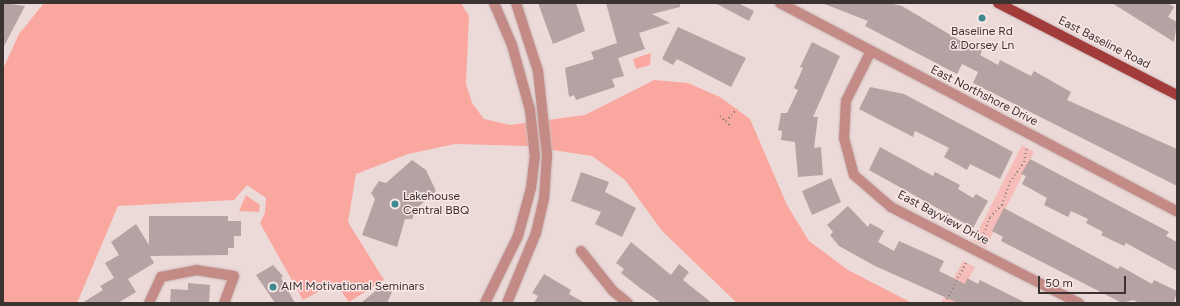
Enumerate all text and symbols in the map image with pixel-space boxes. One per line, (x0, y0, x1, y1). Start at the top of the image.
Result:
marker: Baseline Rd & Dorsey Ln (977, 13, 987, 23)
street label: East Baseline Road (1056, 14, 1152, 72)
place label: Baseline Rd & Dorsey Ln (950, 25, 1014, 53)
street label: East Northshore Drive (928, 63, 1040, 129)
street label: East Bayview Drive (895, 188, 991, 248)
place label: Lakehouse Central BBQ (403, 190, 469, 218)
marker: Lakehouse Central BBQ (390, 199, 400, 209)
scale bar (1040, 268, 1128, 294)
text: 50 m (1045, 276, 1073, 290)
place label: AIM Motivational Seminars (281, 280, 424, 294)
marker: AIM Motivational Seminars (268, 282, 278, 292)

